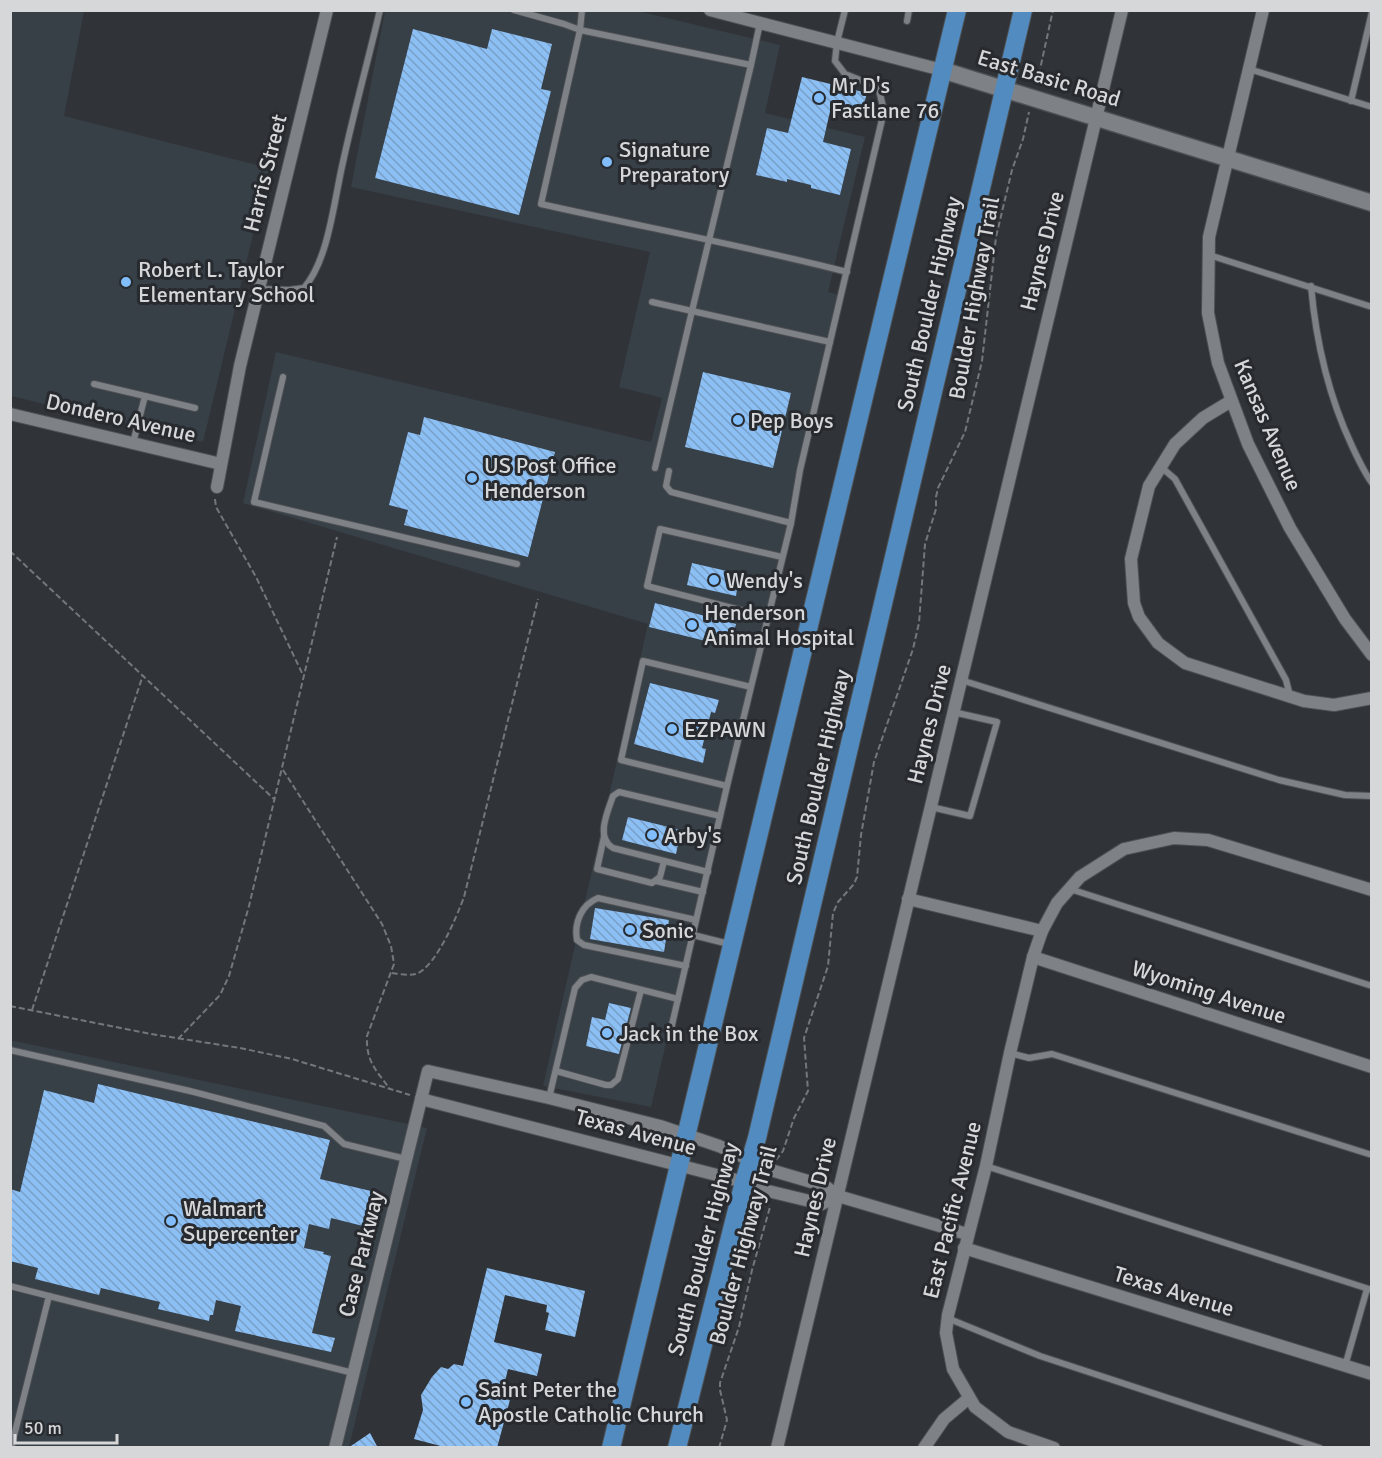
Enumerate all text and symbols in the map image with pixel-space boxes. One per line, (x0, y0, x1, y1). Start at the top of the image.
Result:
street label: East Basic Road (974, 43, 1124, 113)
place label: Mr D's Fastlane 76 (831, 72, 939, 124)
marker: Mr D's Fastlane 76 (812, 91, 826, 105)
street label: Harris Street (237, 111, 293, 235)
place label: Signature Preparatory (619, 136, 730, 188)
marker: Signature Preparatory (600, 155, 614, 169)
street label: Haynes Drive (1014, 188, 1070, 314)
street label: South Boulder Highway (891, 193, 967, 414)
street label: Boulder Highway Trail (943, 194, 1005, 402)
place label: Robert L. Taylor Elementary School (138, 256, 315, 308)
marker: Robert L. Taylor Elementary School (119, 275, 133, 289)
street label: Kansas Avenue (1228, 355, 1308, 495)
street label: Dondero Avenue (43, 388, 199, 448)
place label: Pep Boys (750, 407, 834, 434)
marker: Pep Boys (731, 413, 745, 427)
place label: US Post Office Henderson (484, 452, 617, 504)
marker: US Post Office Henderson (465, 471, 479, 485)
place label: Wendy's (726, 567, 803, 594)
marker: Wendy's (707, 573, 721, 587)
place label: Henderson Animal Hospital (704, 599, 854, 651)
marker: Henderson Animal Hospital (685, 618, 699, 632)
street label: Haynes Drive (901, 661, 957, 787)
street label: South Boulder Highway (780, 666, 856, 887)
place label: EZPAWN (684, 716, 767, 743)
marker: EZPAWN (665, 722, 679, 736)
place label: Arby's (664, 822, 722, 849)
marker: Arby's (645, 828, 659, 842)
place label: Sonic (642, 917, 694, 944)
marker: Sonic (623, 923, 637, 937)
street label: Wyoming Avenue (1128, 954, 1290, 1030)
place label: Jack in the Box (619, 1020, 758, 1047)
marker: Jack in the Box (600, 1026, 614, 1040)
street label: Texas Avenue (572, 1103, 700, 1161)
street label: East Pacific Avenue (917, 1118, 987, 1302)
street label: Haynes Drive (788, 1134, 842, 1260)
street label: South Boulder Highway (662, 1139, 745, 1359)
street label: Boulder Highway Trail (703, 1142, 783, 1348)
street label: Case Parkway (332, 1188, 390, 1320)
place label: Walmart Supercenter (183, 1195, 297, 1247)
marker: Walmart Supercenter (164, 1214, 178, 1228)
street label: Texas Avenue (1111, 1260, 1237, 1322)
place label: Saint Peter the Apostle Catholic Church (478, 1376, 704, 1428)
marker: Saint Peter the Apostle Catholic Church (459, 1395, 473, 1409)
scale bar (15, 1407, 117, 1445)
text: 50 m (24, 1417, 62, 1439)

